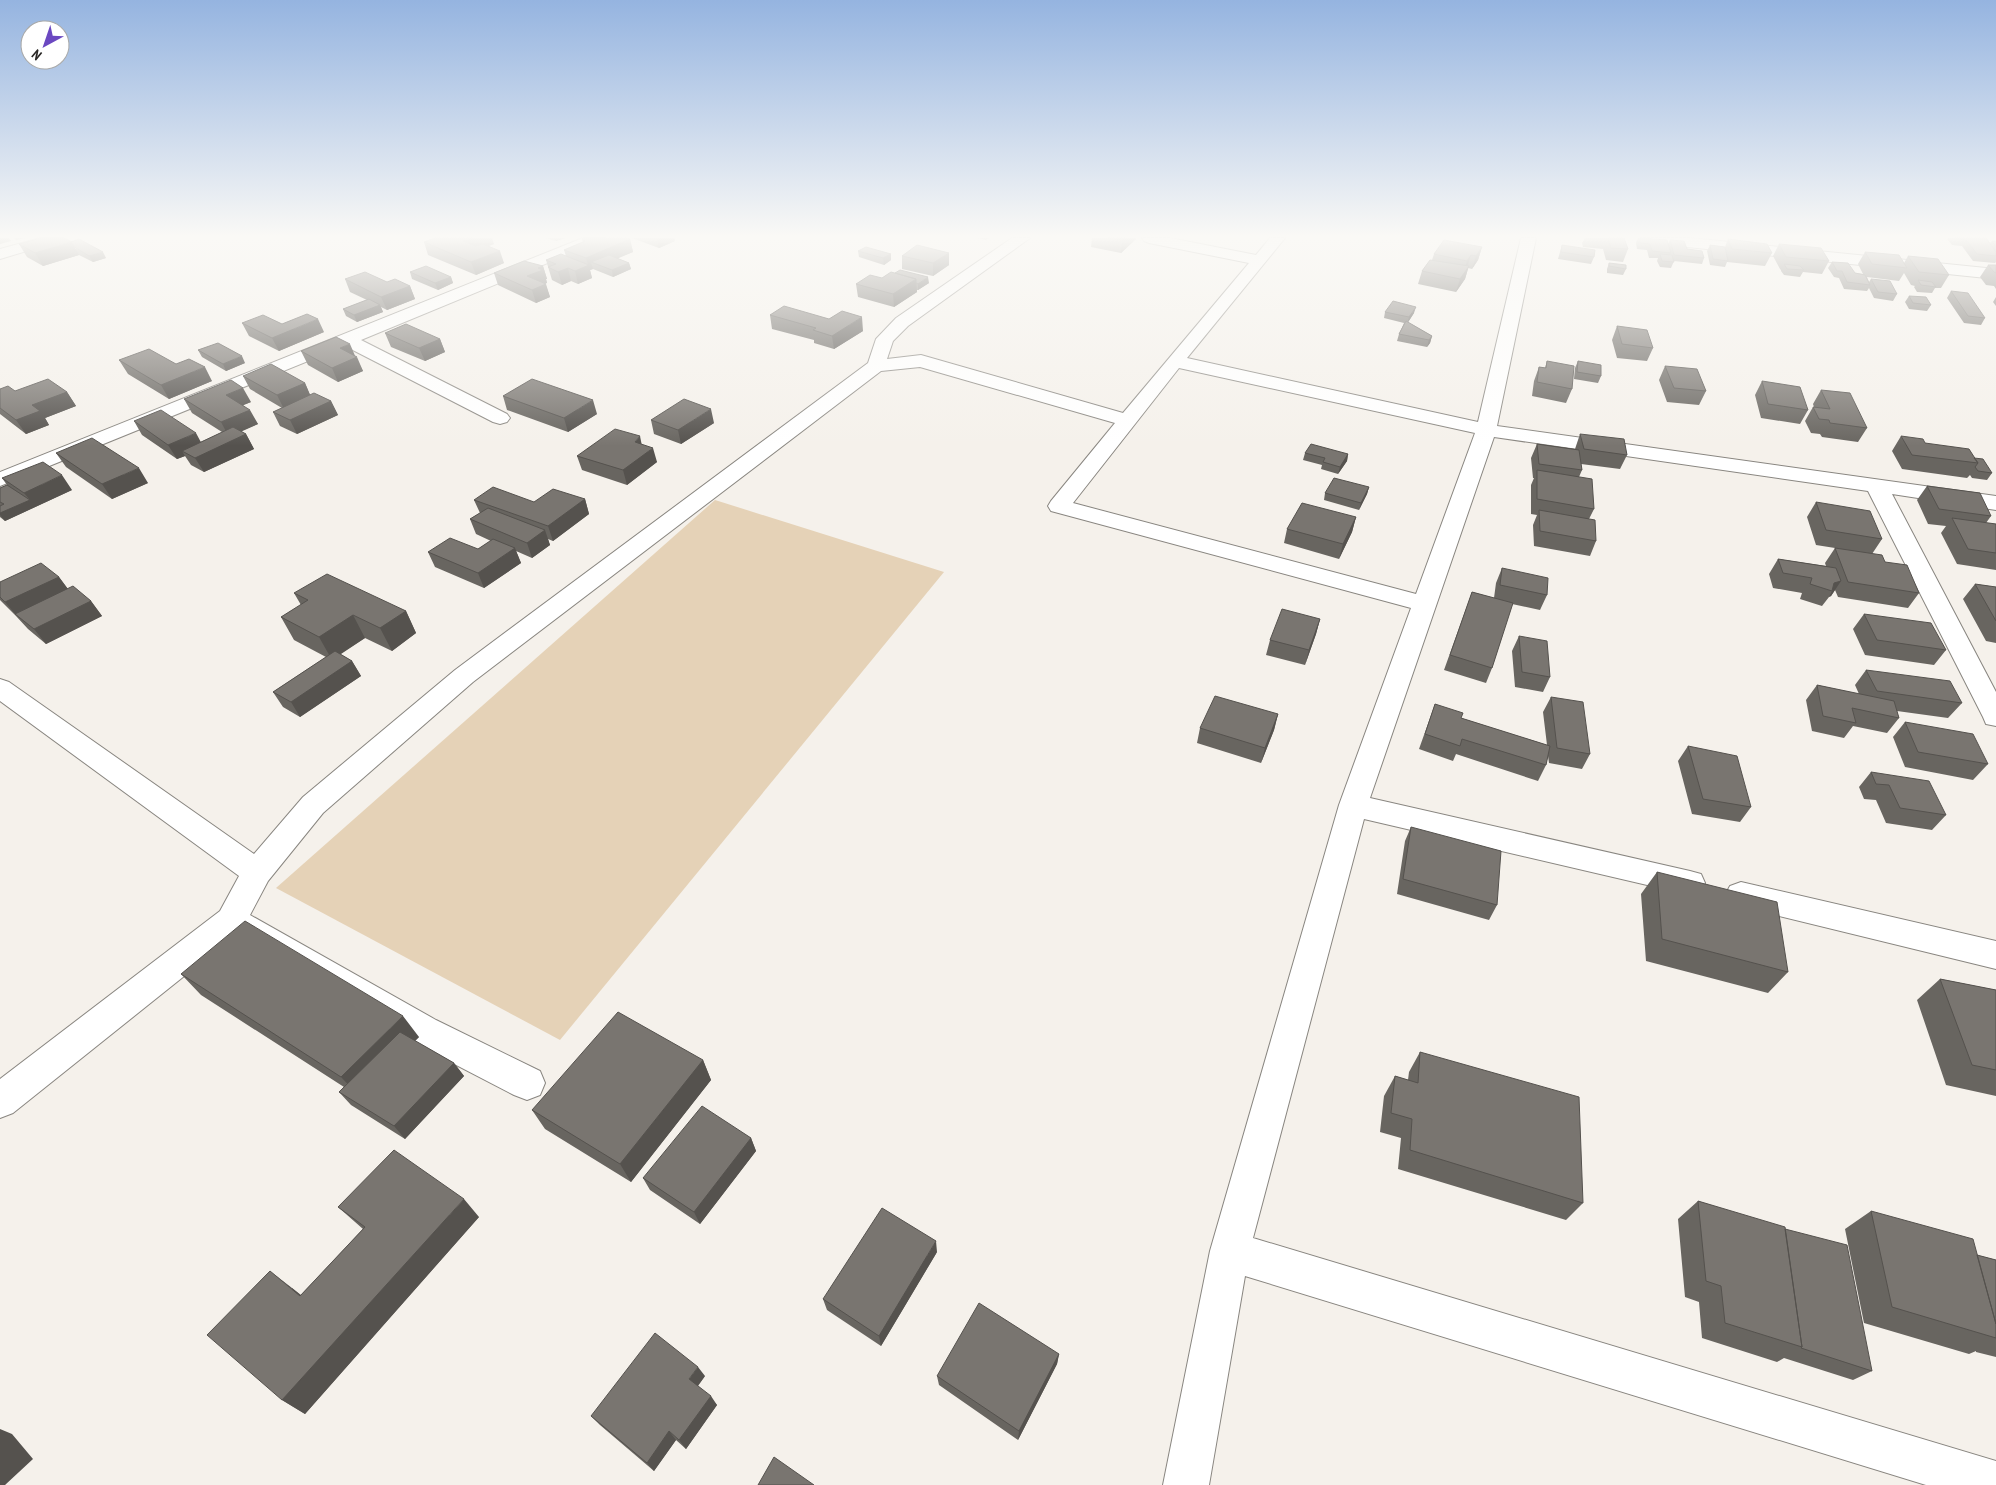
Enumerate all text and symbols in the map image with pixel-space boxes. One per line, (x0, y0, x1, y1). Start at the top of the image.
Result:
north arrow (20, 20, 70, 70)
text: N (28, 46, 45, 64)

